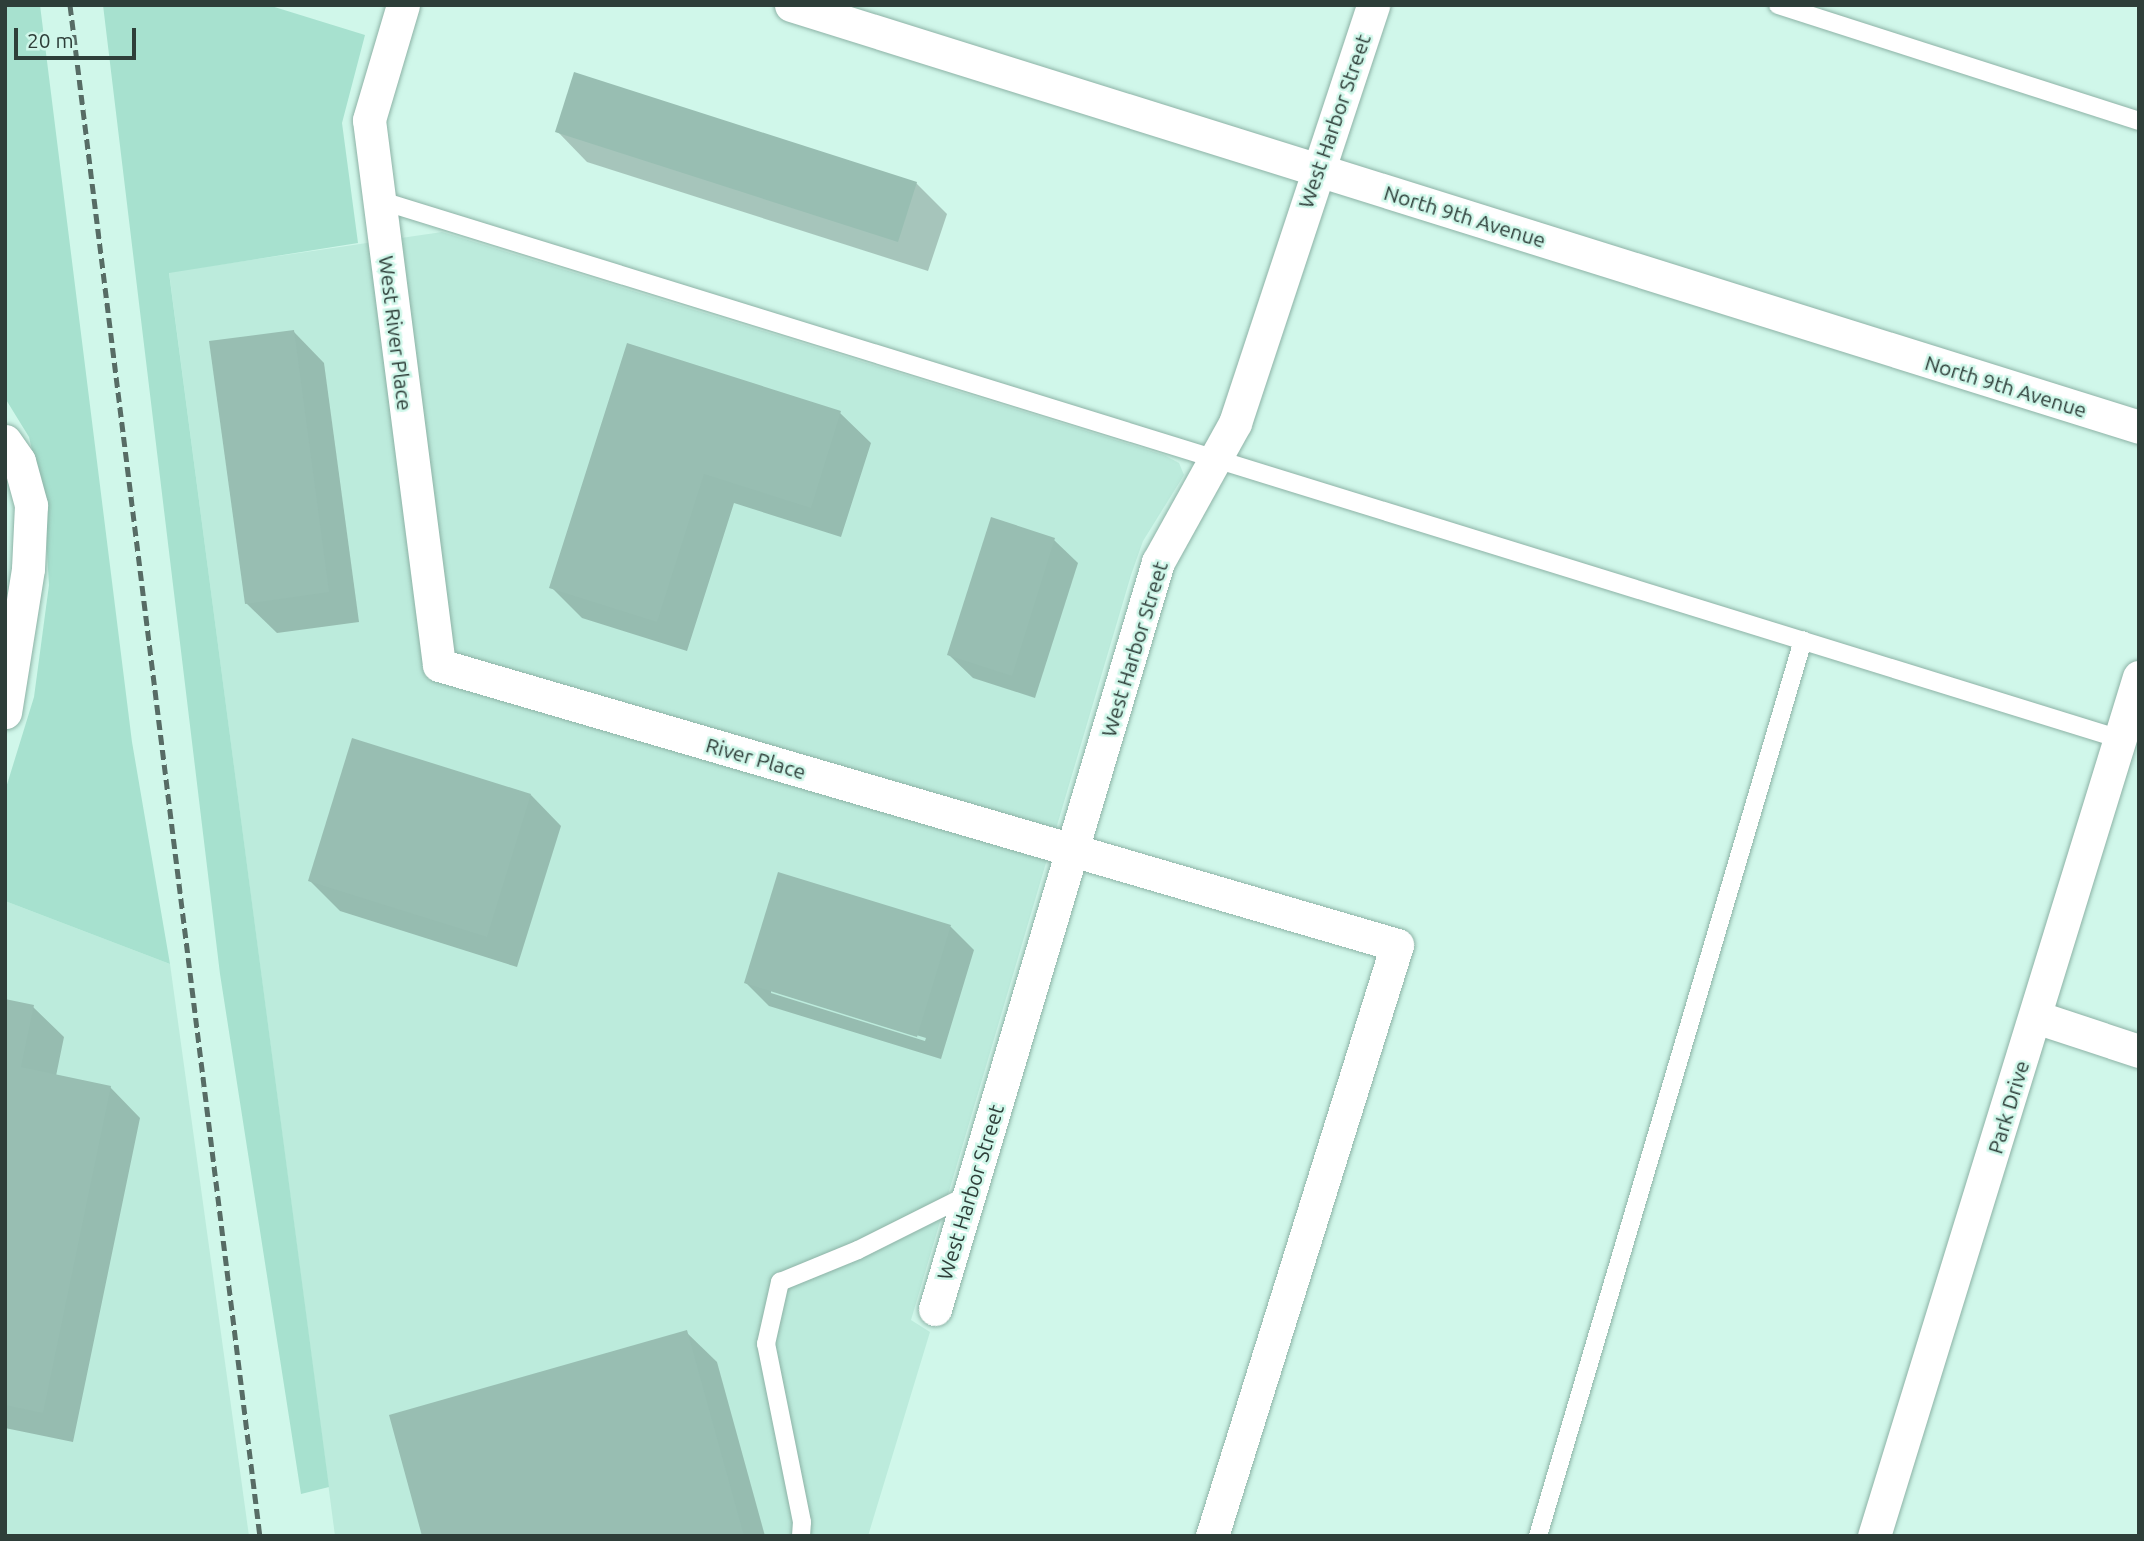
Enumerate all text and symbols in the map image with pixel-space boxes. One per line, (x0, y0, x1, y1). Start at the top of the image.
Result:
scale bar (18, 14, 140, 58)
text: 20 m (27, 28, 74, 52)
street label: West Harbor Street (1292, 31, 1376, 211)
street label: North 9th Avenue (1381, 179, 1549, 253)
street label: West River Place (374, 254, 418, 412)
street label: North 9th Avenue (1922, 349, 2090, 423)
street label: West Harbor Street (1095, 558, 1173, 740)
street label: River Place (703, 732, 809, 784)
street label: Park Drive (1982, 1057, 2034, 1157)
street label: West Harbor Street (931, 1101, 1009, 1283)

